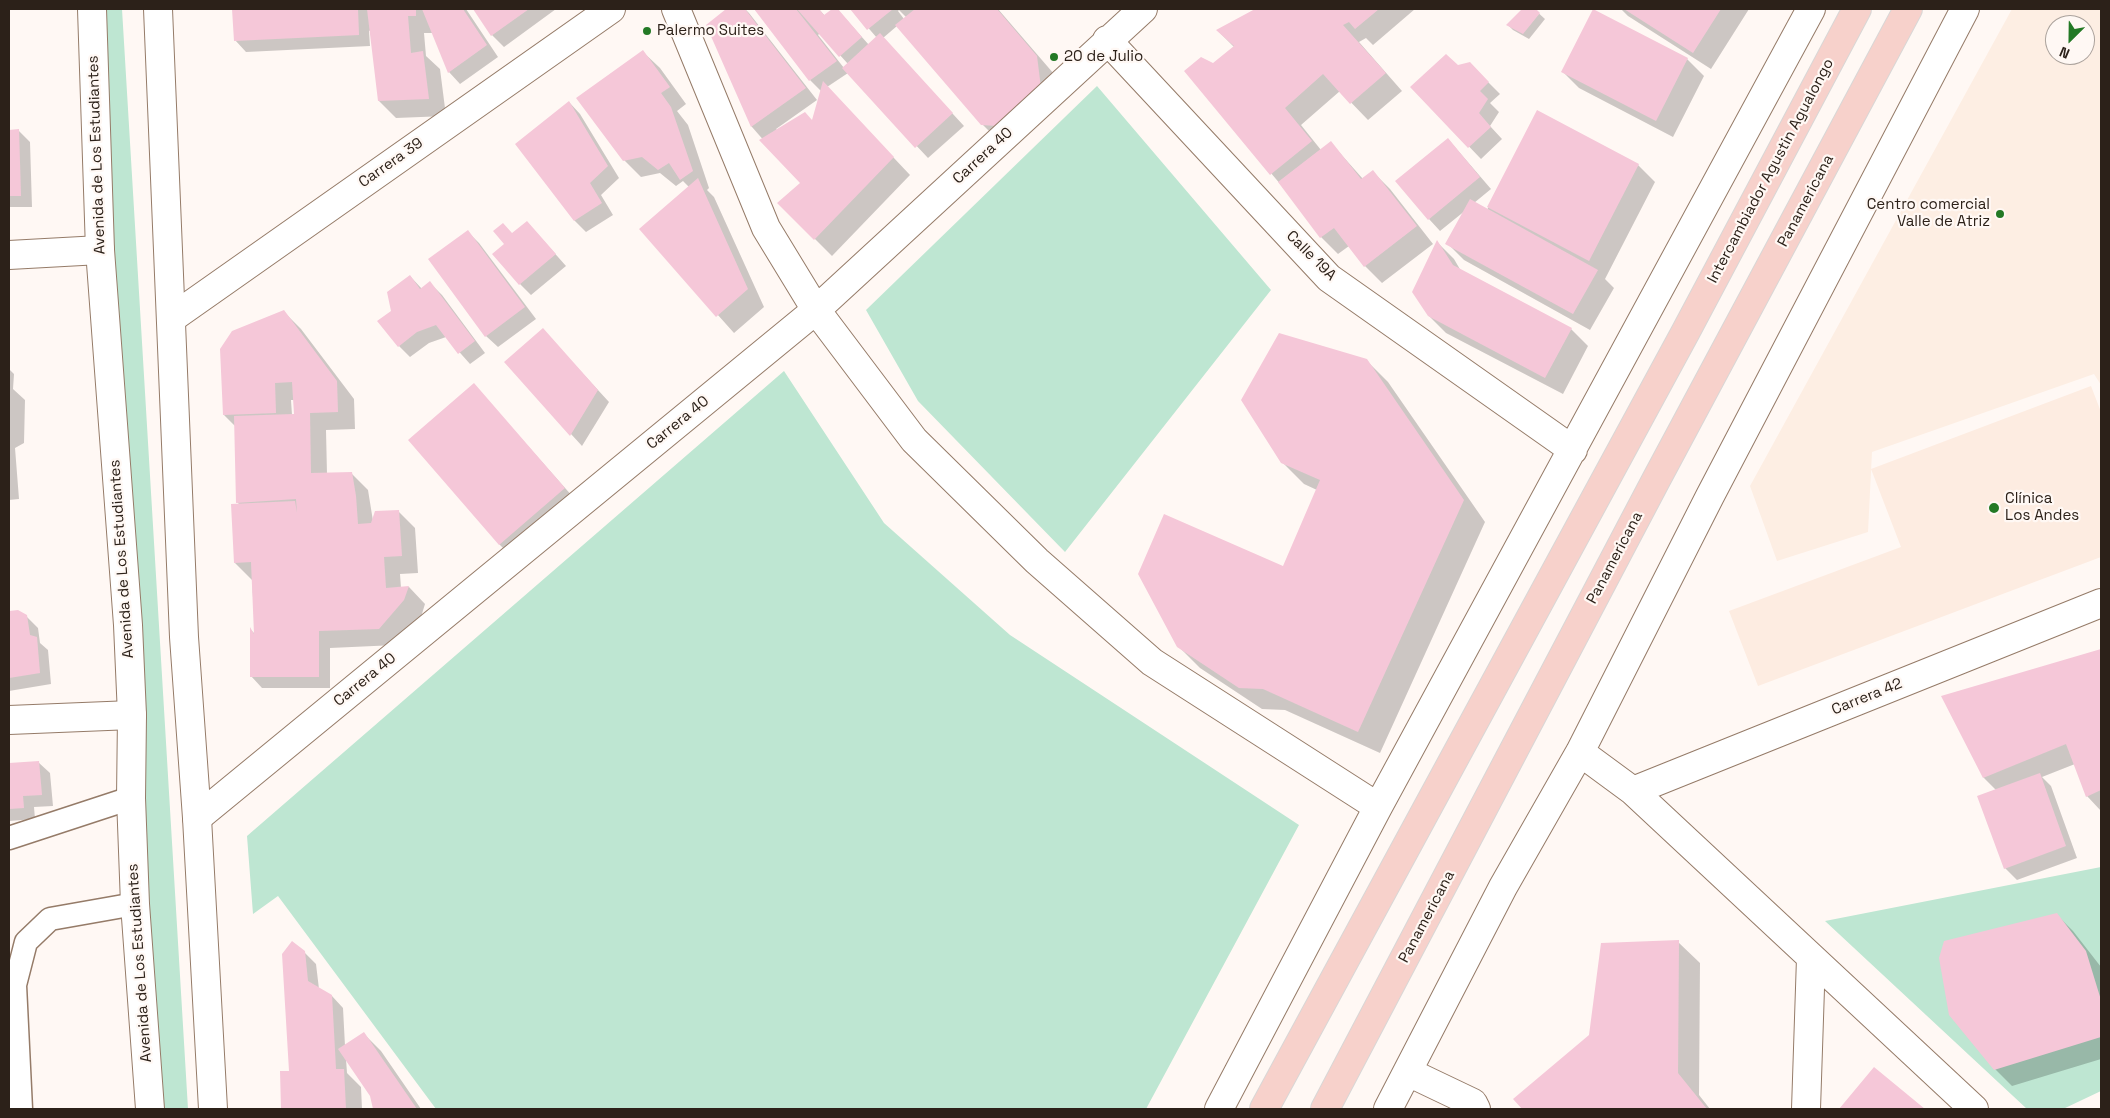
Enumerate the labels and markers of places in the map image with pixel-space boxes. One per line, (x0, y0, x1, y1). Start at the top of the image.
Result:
place label: Palermo Suites (657, 22, 764, 40)
marker: Palermo Suites (641, 25, 653, 37)
place label: 20 de Julio (1064, 48, 1143, 66)
marker: 20 de Julio (1048, 51, 1060, 63)
place label: Centro comercial Valle de Atriz (1867, 196, 1990, 231)
marker: Centro comercial Valle de Atriz (1994, 208, 2006, 220)
place label: Clínica Los Andes (2005, 490, 2079, 525)
marker: Clínica Los Andes (1987, 501, 2001, 515)

